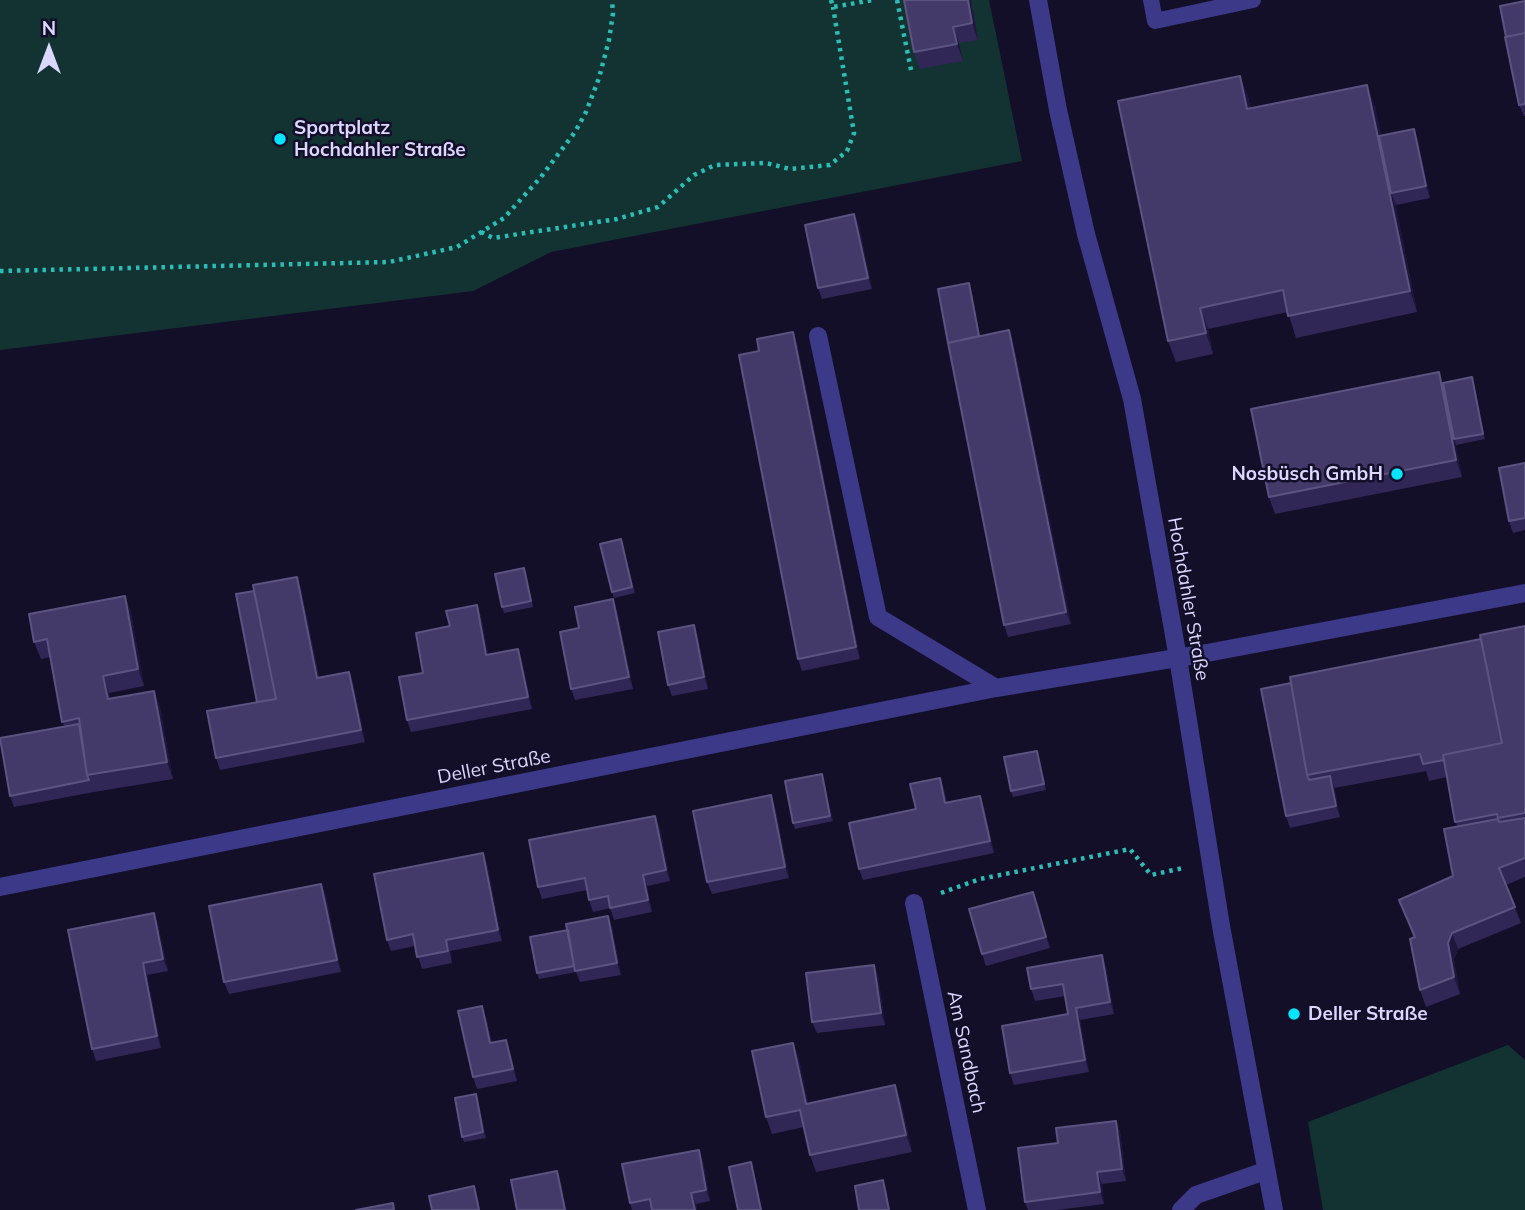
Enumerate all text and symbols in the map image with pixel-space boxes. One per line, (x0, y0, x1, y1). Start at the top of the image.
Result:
north arrow (14, 14, 84, 84)
text: N (42, 16, 56, 40)
place label: Sportplatz Hochdahler Straße (294, 117, 466, 161)
marker: Sportplatz Hochdahler Straße (272, 131, 288, 147)
place label: Nosbüsch GmbH (1231, 463, 1383, 485)
marker: Nosbüsch GmbH (1389, 466, 1405, 482)
street label: Hochdahler Straße (1162, 515, 1214, 683)
street label: Deller Straße (435, 745, 553, 789)
street label: Am Sandbach (942, 989, 990, 1115)
place label: Deller Straße (1308, 1003, 1428, 1025)
marker: Deller Straße (1286, 1006, 1302, 1022)

